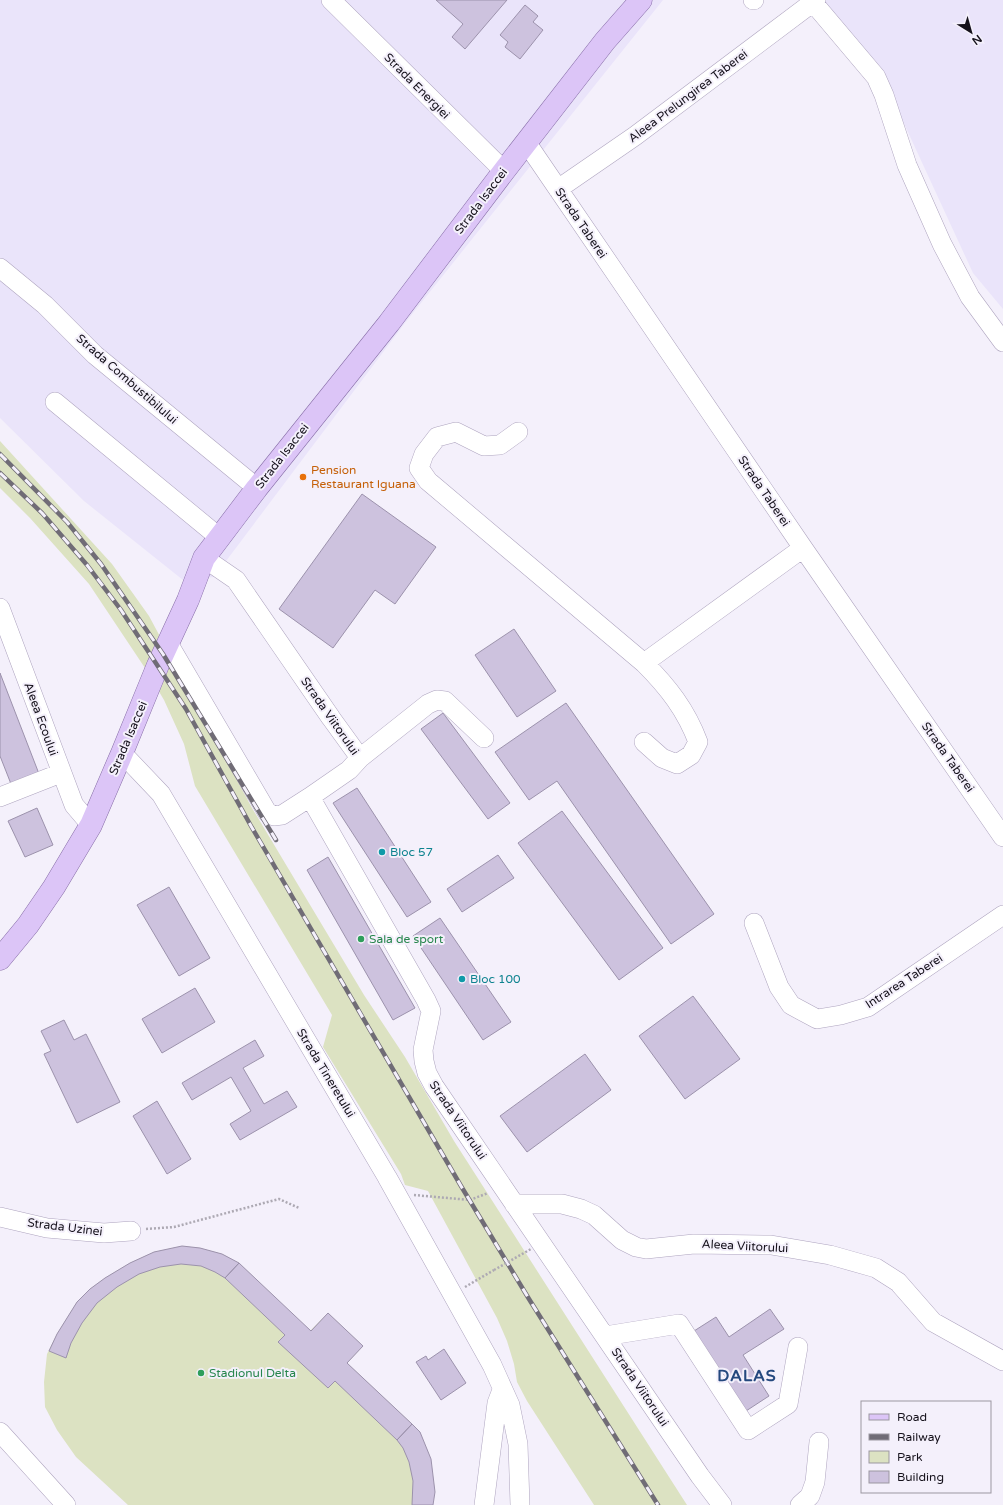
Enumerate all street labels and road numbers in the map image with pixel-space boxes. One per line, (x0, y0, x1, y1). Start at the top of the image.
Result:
street label: Aleea Prelungirea Taberei (626, 47, 750, 145)
street label: Strada Energiei (381, 50, 453, 122)
street label: Strada Isaccei (452, 165, 510, 237)
street label: Strada Taberei (552, 185, 610, 261)
street label: Strada Combustibilului (74, 331, 180, 427)
street label: Strada Isaccei (252, 421, 312, 491)
street label: Strada Taberei (735, 453, 793, 529)
street label: Strada Viitorului (298, 674, 362, 758)
street label: Aleea Ecoului (21, 680, 61, 758)
street label: Strada Isaccei (106, 699, 150, 777)
street label: Strada Taberei (919, 719, 977, 795)
street label: Intrarea Taberei (863, 951, 945, 1011)
street label: Strada Tineretului (294, 1026, 358, 1120)
street label: Strada Viitorului (427, 1078, 489, 1162)
street label: Strada Uzinei (27, 1215, 103, 1239)
street label: Aleea Viitorului (701, 1237, 789, 1255)
street label: Strada Viitorului (609, 1345, 671, 1429)

